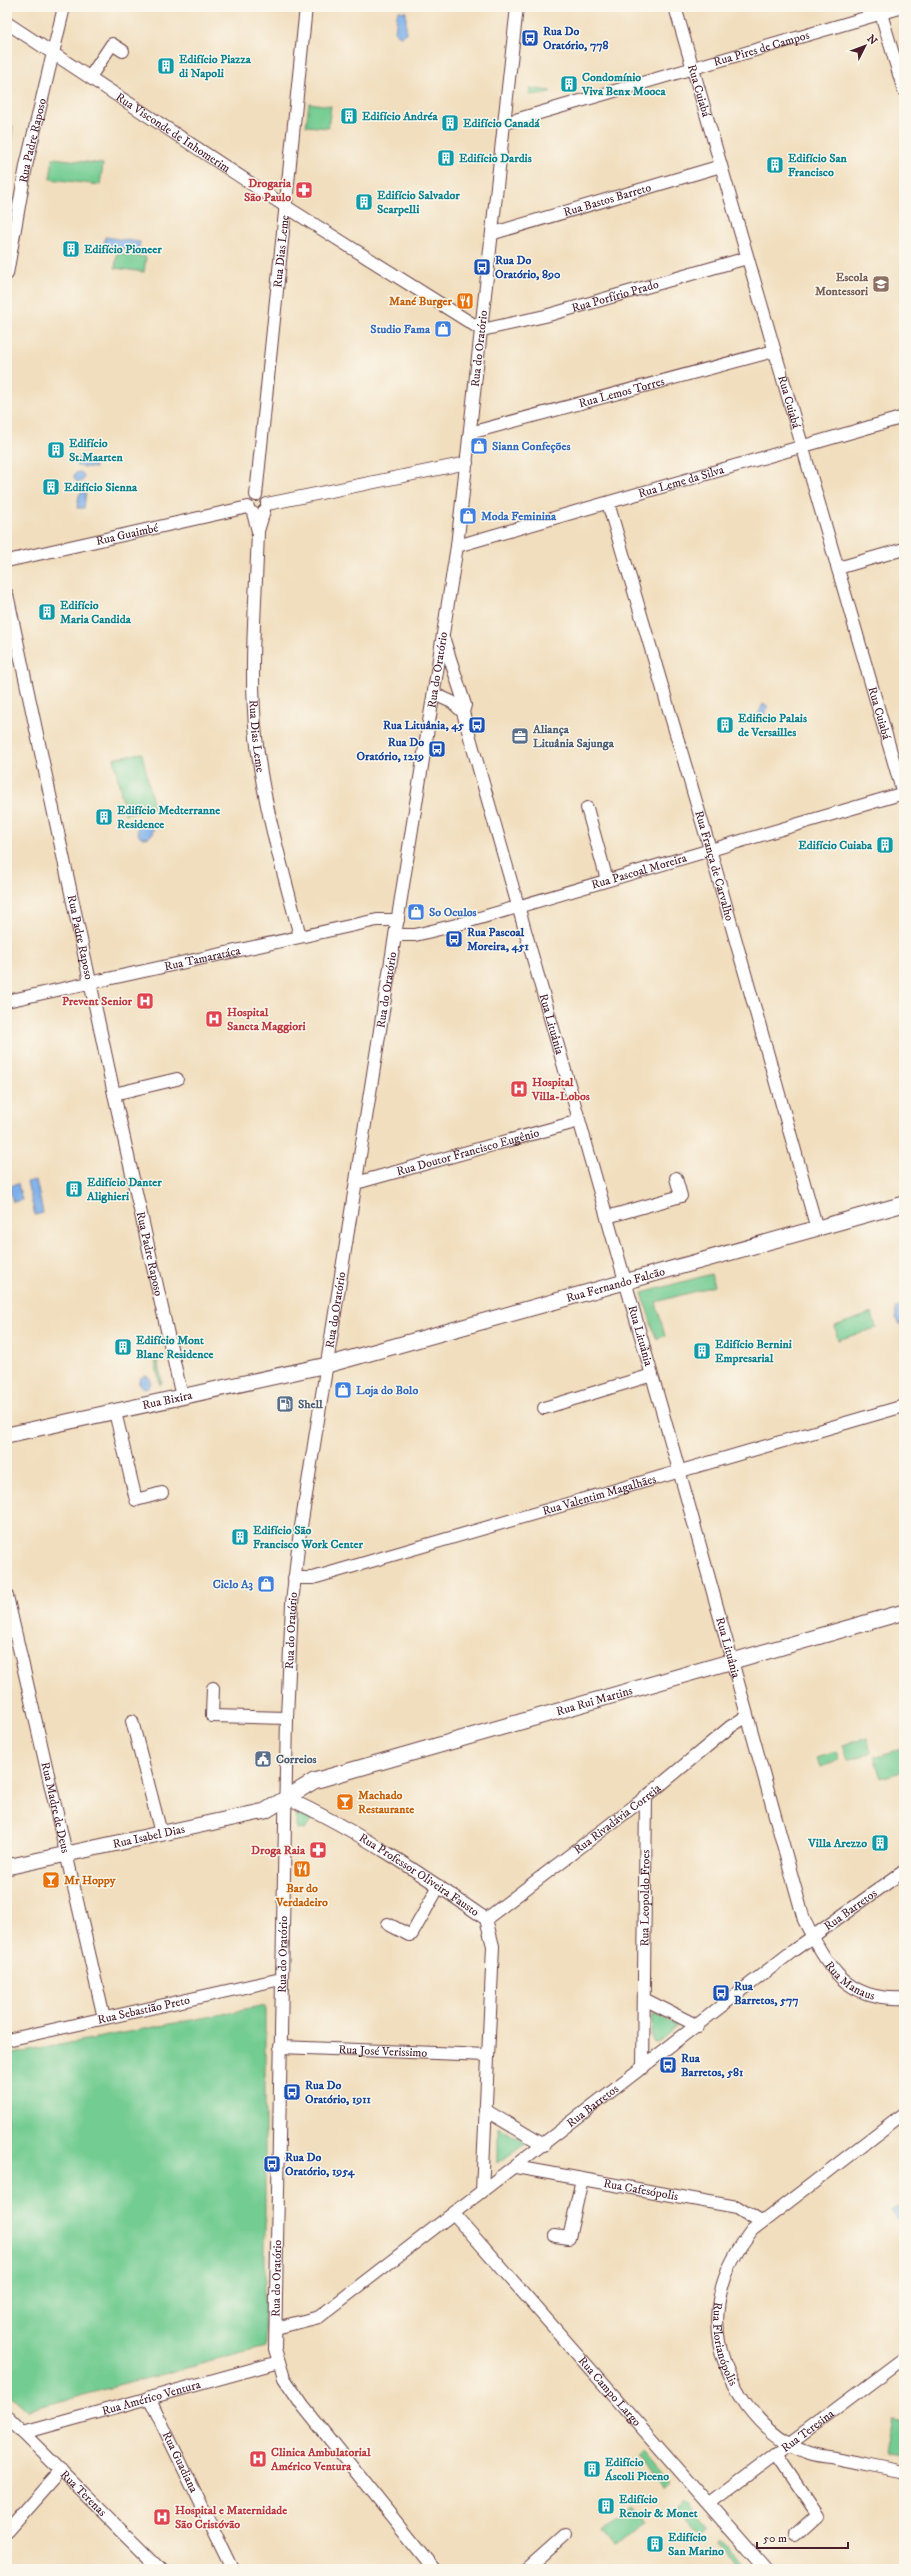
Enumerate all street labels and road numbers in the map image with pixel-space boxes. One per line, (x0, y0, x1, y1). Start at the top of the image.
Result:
street label: Rua Pires de Campos (712, 27, 811, 69)
street label: Rua Cuiabá (684, 62, 714, 120)
street label: Rua Visconde de Inhomerim (113, 89, 233, 176)
street label: Rua Padre Raposo (16, 96, 49, 184)
street label: Rua Bastos Barreto (562, 180, 653, 220)
street label: Rua Dias Leme (270, 214, 292, 288)
street label: Rua Porfírio Prado (570, 276, 660, 315)
street label: Rua do Oratório (467, 309, 491, 388)
street label: Rua Lemos Torres (577, 373, 666, 411)
street label: Rua Cuiabá (775, 374, 804, 431)
street label: Rua Leme da Silva (636, 462, 726, 501)
street label: Rua Guaimbé (94, 520, 160, 548)
street label: Rua do Oratório (424, 630, 451, 709)
street label: Rua Cuiabá (865, 685, 895, 742)
street label: Rua Dias Leme (246, 700, 268, 773)
street label: Rua França de Carvalho (692, 809, 737, 923)
street label: Rua Pascoal Moreira (590, 850, 689, 892)
street label: Rua Padre Raposo (64, 893, 97, 981)
street label: Rua Tamaratáca (163, 942, 243, 974)
street label: Rua do Oratório (373, 950, 400, 1029)
street label: Rua Lituânia (536, 992, 568, 1057)
street label: Rua Doutor Francisco Eugênio (395, 1125, 541, 1179)
street label: Rua Padre Raposo (133, 1210, 167, 1298)
street label: Rua Fernando Falcão (564, 1264, 667, 1305)
street label: Rua do Oratório (322, 1270, 349, 1349)
street label: Rua Lituânia (625, 1304, 657, 1369)
street label: Rua Bixira (141, 1387, 194, 1413)
street label: Rua Valentim Magalhães (540, 1471, 658, 1518)
street label: Rua do Oratório (282, 1591, 301, 1669)
street label: Rua Lituânia (713, 1615, 744, 1680)
street label: Rua Rui Martins (554, 1683, 634, 1719)
street label: Rua Madre de Deus (38, 1761, 73, 1854)
street label: Rua Rivadávia Correia (571, 1780, 664, 1857)
street label: Rua Isabel Dias (111, 1821, 186, 1851)
street label: Rua Professor Oliveira Fausto (356, 1830, 482, 1920)
street label: Rua Leopoldo Froes (637, 1850, 653, 1947)
street label: Rua Barretos (821, 1885, 880, 1934)
street label: Rua do Oratório (274, 1916, 291, 1993)
street label: Rua Manaus (822, 1958, 876, 2003)
street label: Rua Sebastião Preto (96, 1992, 191, 2027)
street label: Rua José Verissimo (338, 2042, 428, 2060)
street label: Rua Barretos (563, 2081, 622, 2131)
street label: Rua Cafesópolis (602, 2175, 680, 2204)
street label: Rua do Oratório (268, 2240, 285, 2317)
street label: Rua Florianópolis (710, 2301, 741, 2388)
street label: Rua Campo Largo (575, 2353, 645, 2429)
street label: Rua Américo Ventura (100, 2376, 203, 2418)
street label: Rua Teresina (778, 2405, 838, 2455)
street label: Rua Guadiana (159, 2429, 202, 2496)
street label: Rua Terenas (57, 2467, 110, 2519)

